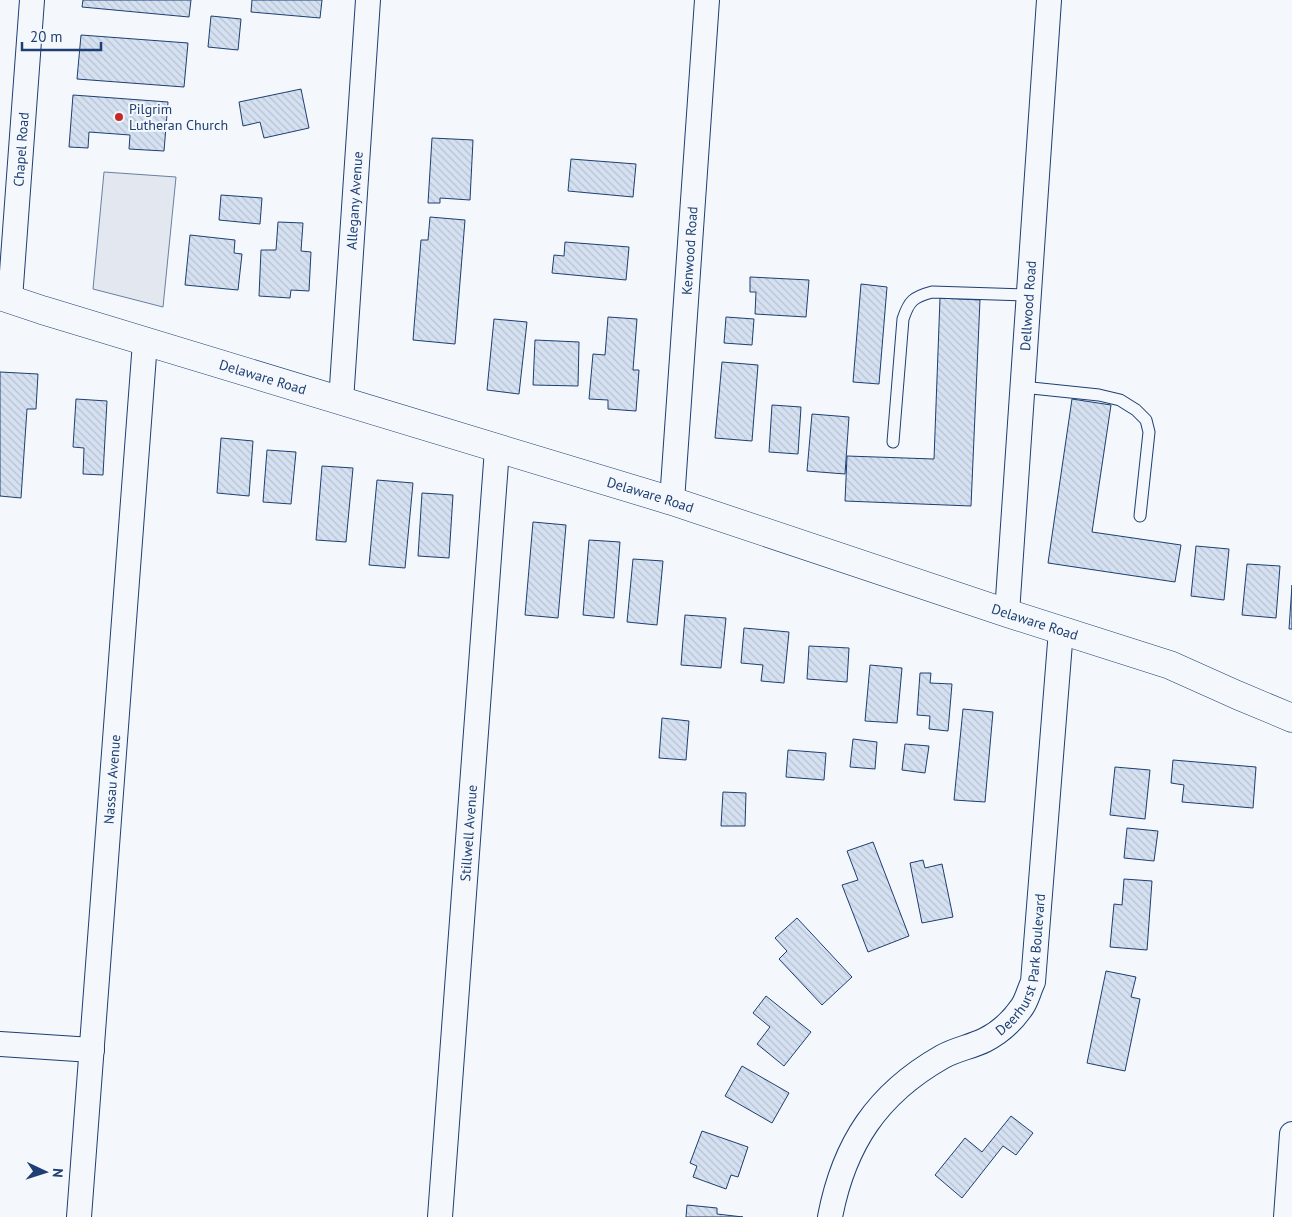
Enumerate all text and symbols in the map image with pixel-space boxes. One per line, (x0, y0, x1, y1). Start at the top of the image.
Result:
scale bar (22, 20, 101, 52)
text: 20 m (30, 27, 63, 46)
place label: Pilgrim Lutheran Church (129, 100, 228, 134)
street label: Chapel Road (9, 111, 33, 187)
marker: Pilgrim Lutheran Church (113, 111, 125, 123)
street label: Allegany Avenue (342, 151, 367, 250)
street label: Kenwood Road (677, 206, 702, 296)
street label: Dellwood Road (1016, 260, 1040, 352)
street label: Delaware Road (217, 355, 308, 399)
street label: Delaware Road (605, 473, 696, 517)
street label: Delaware Road (989, 599, 1080, 644)
street label: Nassau Avenue (100, 734, 124, 825)
street label: Stillwell Avenue (456, 784, 481, 882)
street label: Deerhurst Park Boulevard (992, 893, 1049, 1039)
north arrow (20, 1147, 70, 1197)
text: N (49, 1168, 67, 1178)

